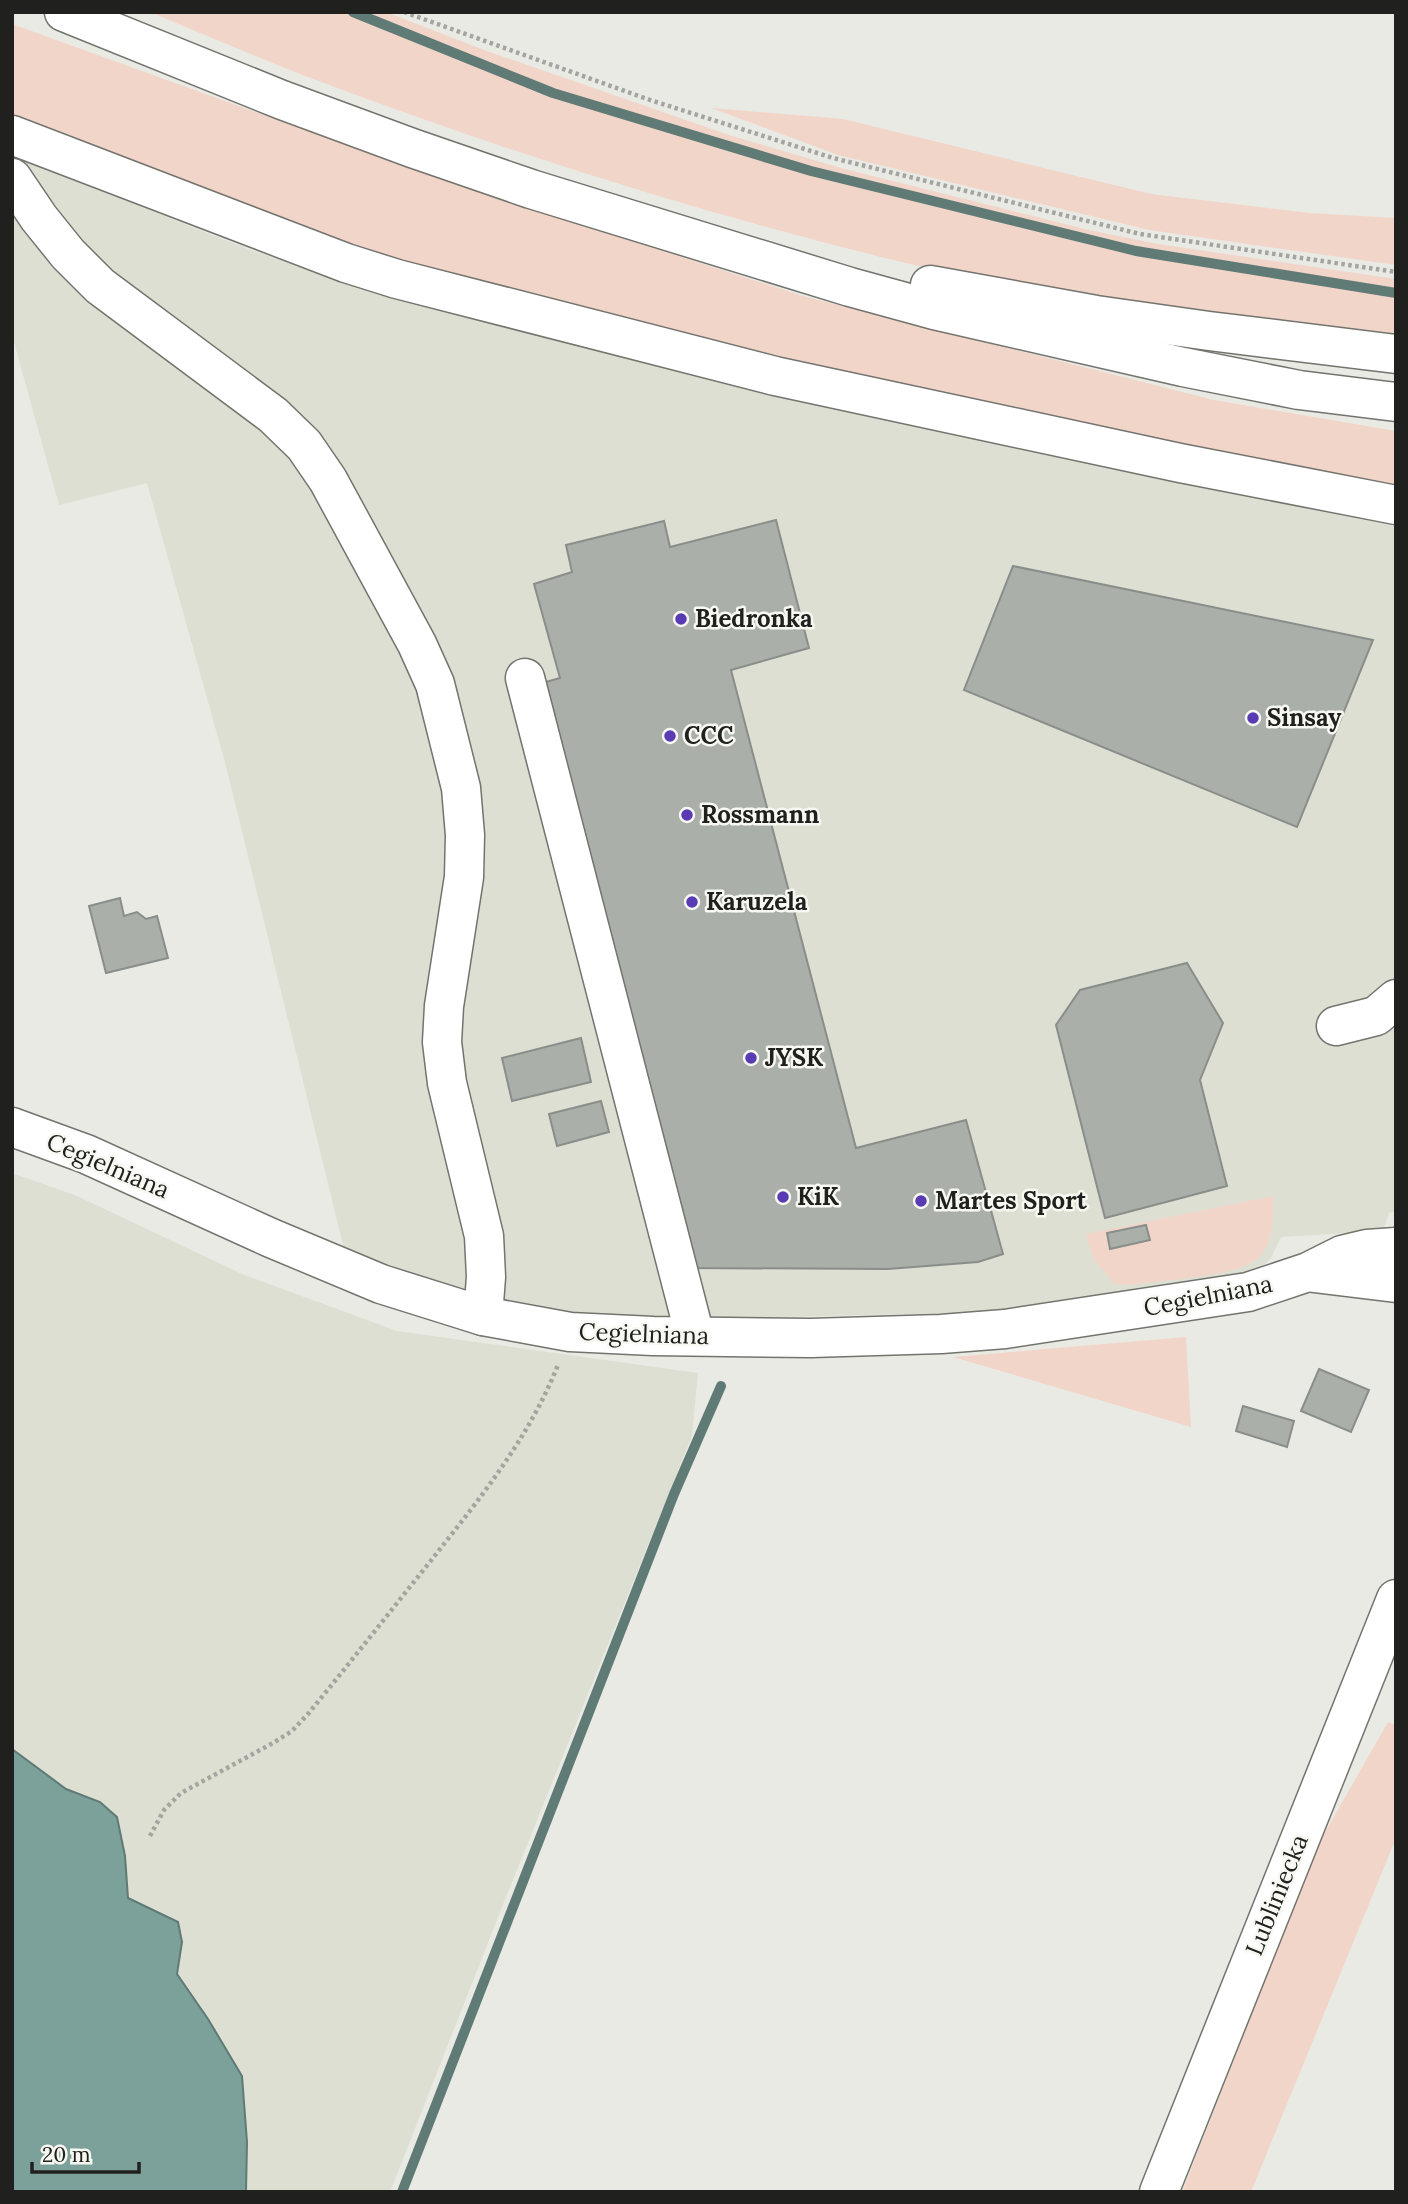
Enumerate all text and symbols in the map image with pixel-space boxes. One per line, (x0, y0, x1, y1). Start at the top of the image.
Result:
place label: Biedronka (695, 603, 813, 634)
marker: Biedronka (673, 611, 689, 627)
place label: Sinsay (1267, 702, 1342, 733)
marker: Sinsay (1245, 710, 1261, 726)
place label: CCC (684, 720, 734, 751)
marker: CCC (662, 728, 678, 744)
place label: Rossmann (701, 799, 819, 830)
marker: Rossmann (679, 807, 695, 823)
place label: Karuzela (706, 886, 808, 917)
marker: Karuzela (684, 894, 700, 910)
place label: JYSK (765, 1042, 824, 1073)
marker: JYSK (743, 1050, 759, 1066)
street label: Cegielniana (42, 1126, 174, 1205)
place label: KiK (797, 1181, 840, 1212)
place label: Martes Sport (935, 1185, 1088, 1216)
marker: KiK (775, 1189, 791, 1205)
marker: Martes Sport (913, 1193, 929, 1209)
street label: Cegielniana (1141, 1268, 1275, 1323)
street label: Cegielniana (578, 1316, 710, 1351)
street label: Lubliniecka (1238, 1830, 1315, 1960)
scale bar (32, 2130, 138, 2174)
text: 20 m (42, 2141, 91, 2168)

